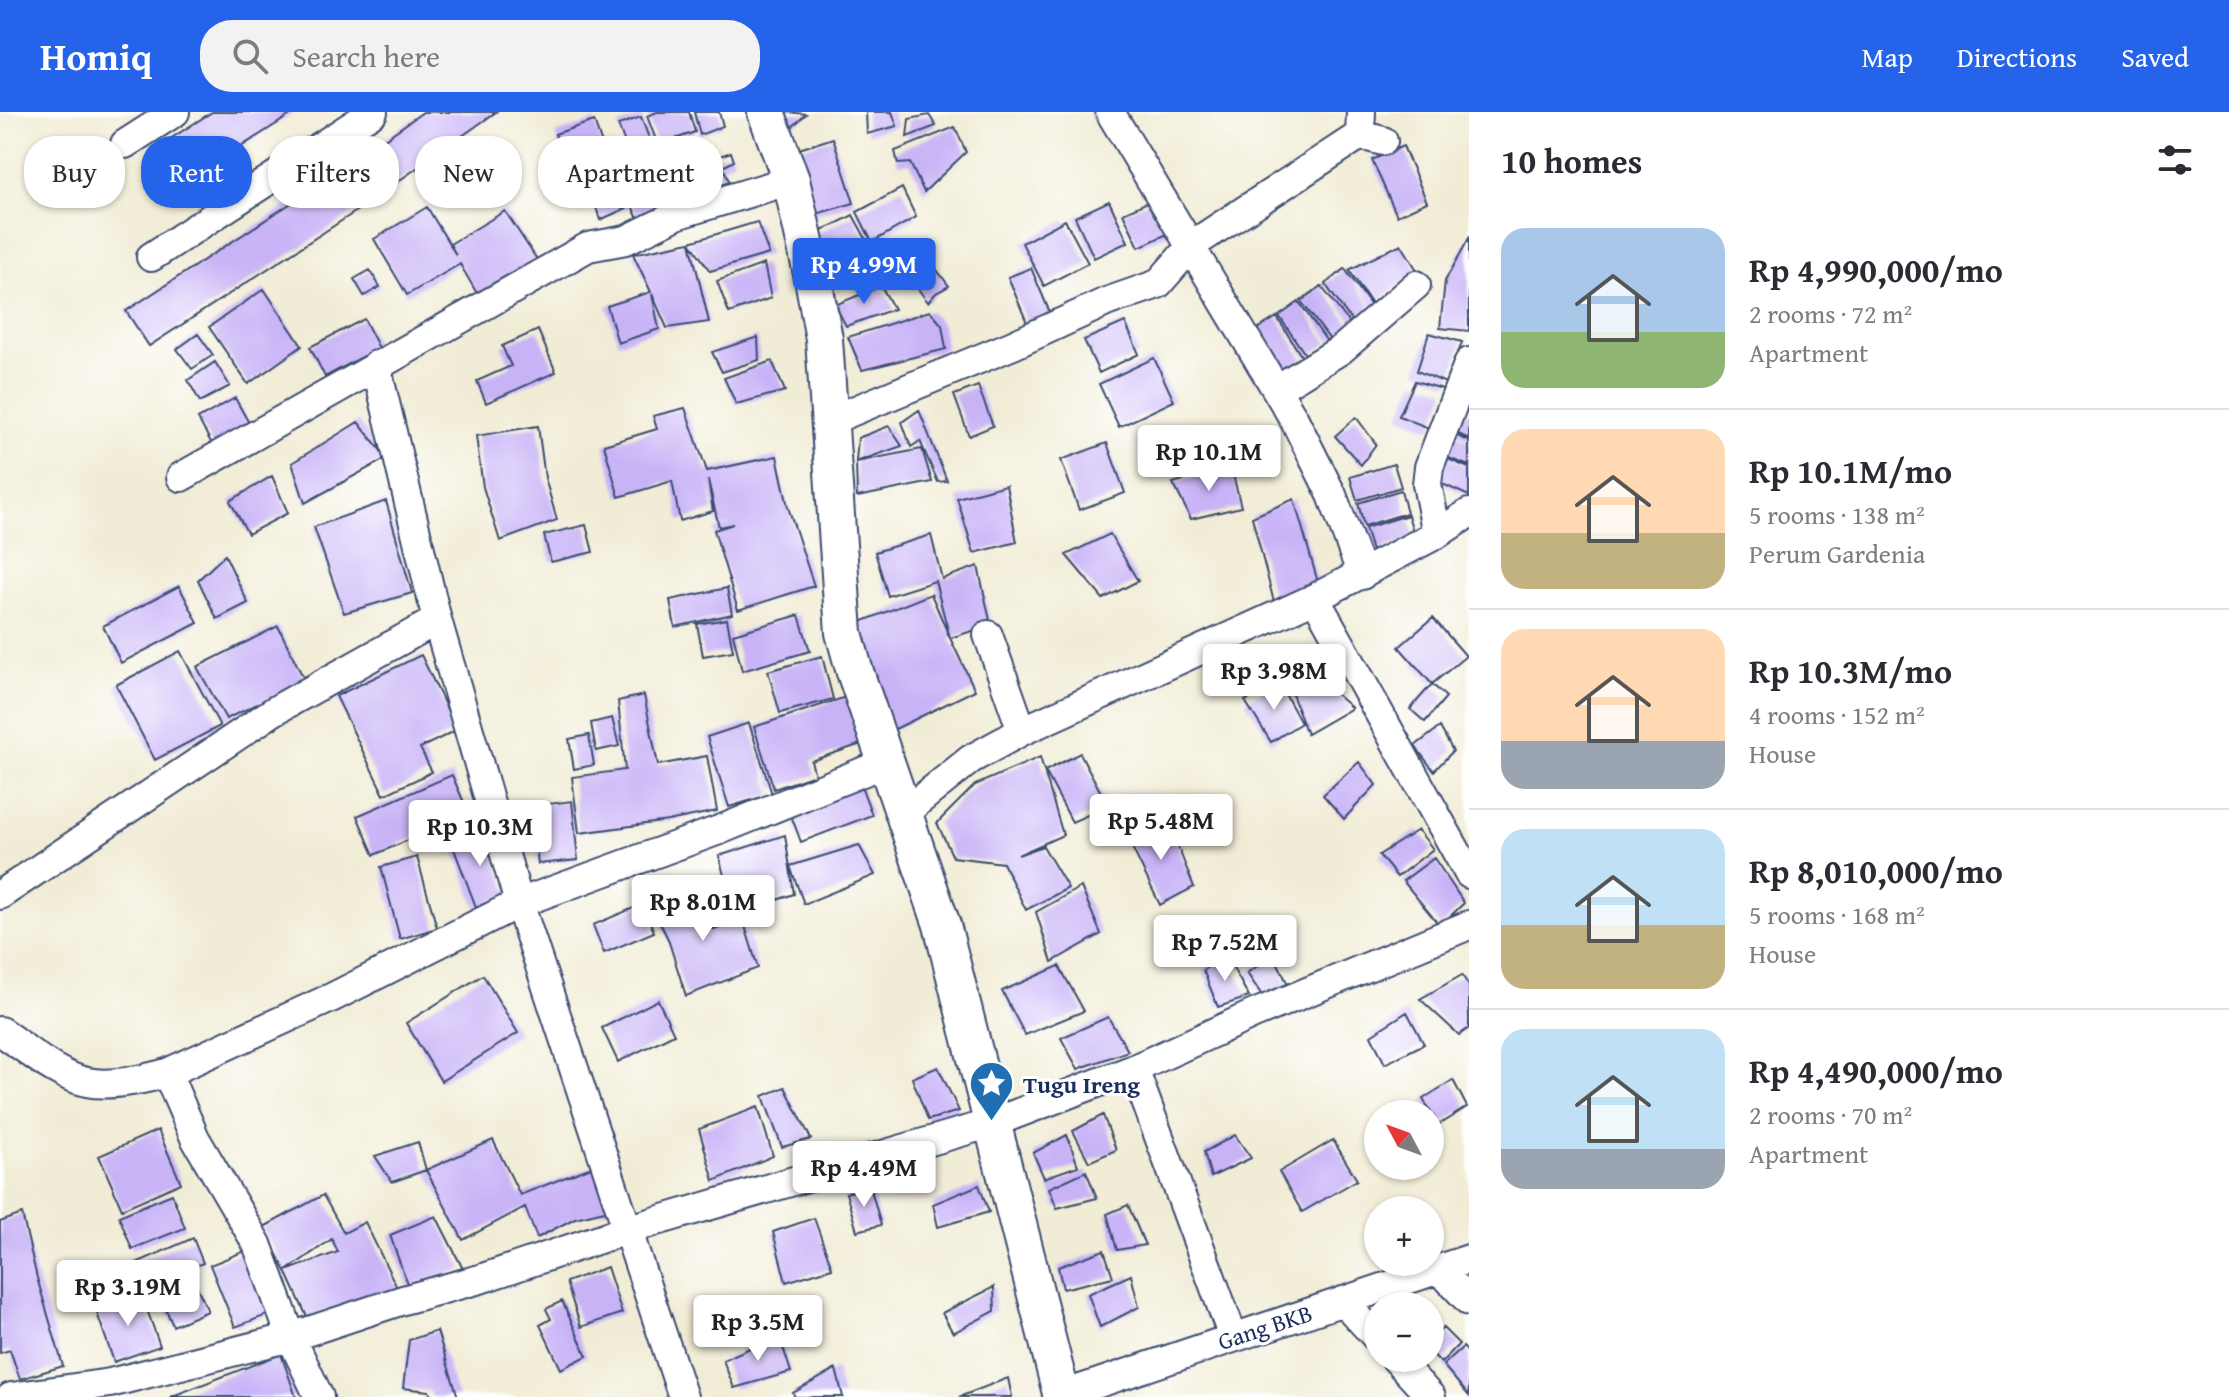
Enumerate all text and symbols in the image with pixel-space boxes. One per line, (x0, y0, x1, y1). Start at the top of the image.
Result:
search box (200, 20, 760, 92)
text: Homiq (40, 28, 152, 84)
icon: search (228, 34, 272, 78)
text: Search here (292, 34, 440, 78)
text: Map (1861, 36, 1913, 77)
text: Directions (1957, 36, 2077, 77)
text: Saved (2121, 36, 2189, 77)
chip: Buy (24, 136, 125, 208)
chip: Rent (141, 136, 252, 208)
chip: Filters (268, 136, 399, 208)
chip: New (415, 136, 522, 208)
chip: Apartment (538, 136, 723, 208)
text: 10 homes (1501, 136, 1642, 185)
icon: filters (2153, 138, 2197, 182)
pin: Rp 4.99M (781, 238, 947, 306)
text: Rp 4.99M (811, 244, 917, 283)
text: Rp 4,990,000/mo (1749, 245, 2003, 294)
icon: home (1565, 260, 1661, 356)
text: 2 rooms · 72 m² (1749, 294, 1912, 333)
text: Apartment (1749, 333, 1868, 372)
pin: Rp 10.1M (1126, 425, 1292, 493)
text: Rp 10.1M (1156, 431, 1262, 470)
text: Rp 10.1M/mo (1749, 446, 1952, 495)
icon: home (1565, 461, 1661, 557)
text: 5 rooms · 138 m² (1749, 495, 1925, 534)
text: Perum Gardenia (1749, 534, 1925, 573)
pin: Rp 3.98M (1191, 644, 1357, 712)
text: Rp 10.3M/mo (1749, 646, 1952, 695)
text: Rp 3.98M (1221, 650, 1327, 689)
icon: home (1565, 661, 1661, 757)
text: 4 rooms · 152 m² (1749, 695, 1925, 734)
text: House (1749, 734, 1816, 773)
pin: Rp 5.48M (1078, 794, 1244, 862)
pin: Rp 10.3M (397, 800, 563, 868)
text: Rp 5.48M (1108, 800, 1214, 839)
text: Rp 10.3M (427, 806, 533, 845)
text: Rp 8,010,000/mo (1749, 846, 2003, 895)
icon: home (1565, 861, 1661, 957)
pin: Rp 8.01M (620, 875, 786, 943)
text: Rp 8.01M (650, 881, 756, 920)
text: 5 rooms · 168 m² (1749, 895, 1925, 934)
pin: Rp 7.52M (1142, 915, 1308, 983)
text: Rp 7.52M (1172, 921, 1278, 960)
text: House (1749, 934, 1816, 973)
text: Rp 4,490,000/mo (1749, 1046, 2003, 1095)
place icon: Tugu Ireng (968, 1060, 1016, 1123)
icon: home (1565, 1061, 1661, 1157)
place label: Tugu Ireng (1023, 1067, 1140, 1102)
text: 2 rooms · 70 m² (1749, 1095, 1912, 1134)
north arrow (1364, 1100, 1444, 1180)
map controls (1364, 1100, 1444, 1372)
text: Apartment (1749, 1134, 1868, 1173)
pin: Rp 4.49M (781, 1141, 947, 1209)
text: Rp 4.49M (811, 1147, 917, 1186)
button: + (1364, 1196, 1444, 1276)
pin: Rp 3.19M (45, 1260, 211, 1328)
text: Rp 3.19M (75, 1266, 181, 1305)
button: − (1364, 1292, 1444, 1372)
pin: Rp 3.5M (684, 1295, 832, 1363)
street label: Gang BKB (1213, 1295, 1317, 1359)
text: Rp 3.5M (711, 1301, 805, 1340)

